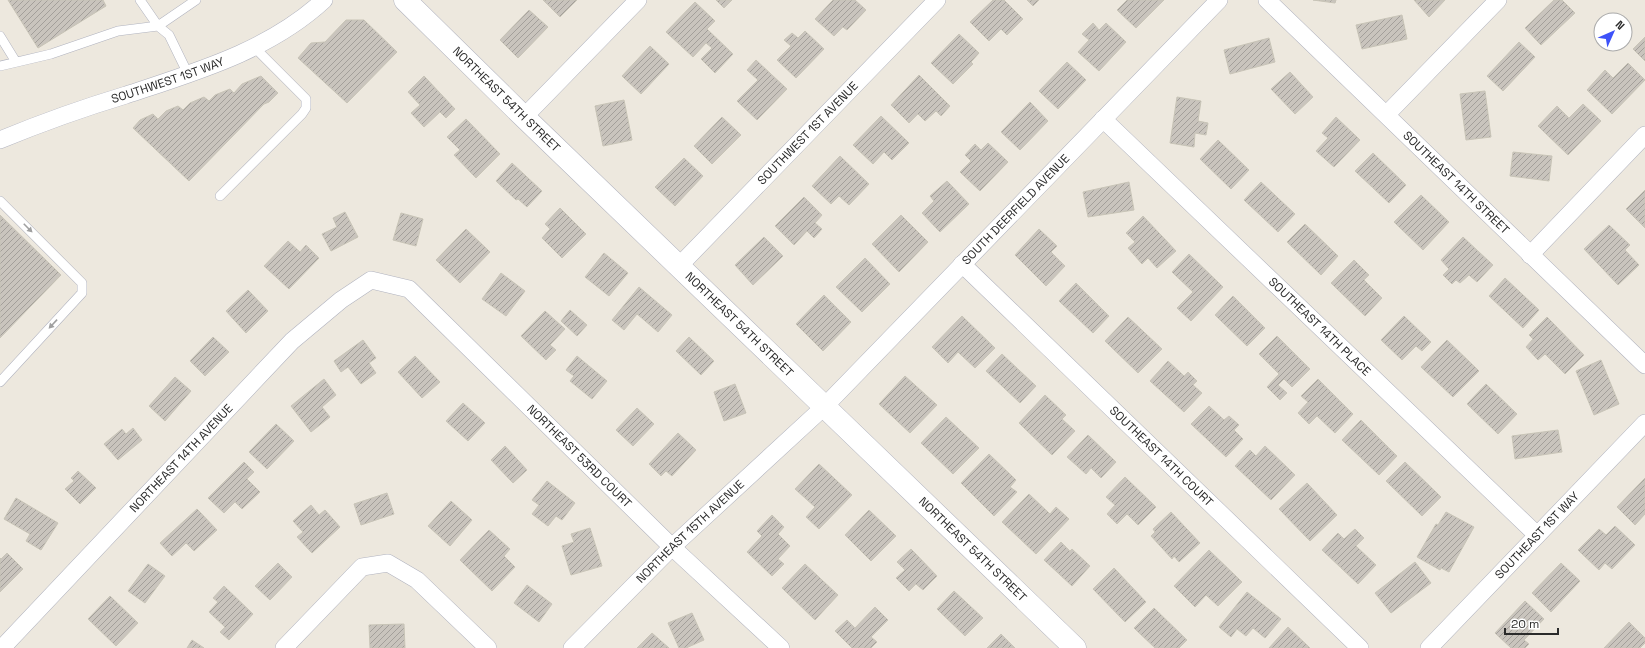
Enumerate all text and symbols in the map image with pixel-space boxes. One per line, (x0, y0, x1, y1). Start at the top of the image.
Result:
north arrow (1593, 12, 1633, 52)
text: N (1613, 17, 1628, 32)
street label: NORTHEAST 54TH STREET (449, 43, 564, 156)
street label: SOUTHWEST 1ST WAY (109, 53, 227, 107)
street label: SOUTHWEST 1ST AVENUE (754, 78, 862, 188)
street label: SOUTHEAST 14TH STREET (1399, 128, 1513, 238)
street label: SOUTH DEERFIELD AVENUE (958, 151, 1073, 268)
one-way arrow (23, 223, 33, 233)
street label: NORTHEAST 54TH STREET (682, 269, 797, 380)
street label: SOUTHEAST 14TH PLACE (1265, 274, 1374, 380)
one-way arrow (49, 319, 58, 330)
street label: NORTHEAST 14TH AVENUE (126, 400, 237, 516)
street label: NORTHEAST 53RD COURT (524, 401, 635, 511)
street label: SOUTHEAST 14TH COURT (1106, 403, 1217, 510)
street label: NORTHEAST 15TH AVENUE (633, 476, 748, 587)
street label: SOUTHEAST 1ST WAY (1491, 488, 1583, 583)
street label: NORTHEAST 54TH STREET (915, 493, 1030, 605)
scale bar (1505, 610, 1558, 636)
text: 20 m (1511, 616, 1539, 632)

